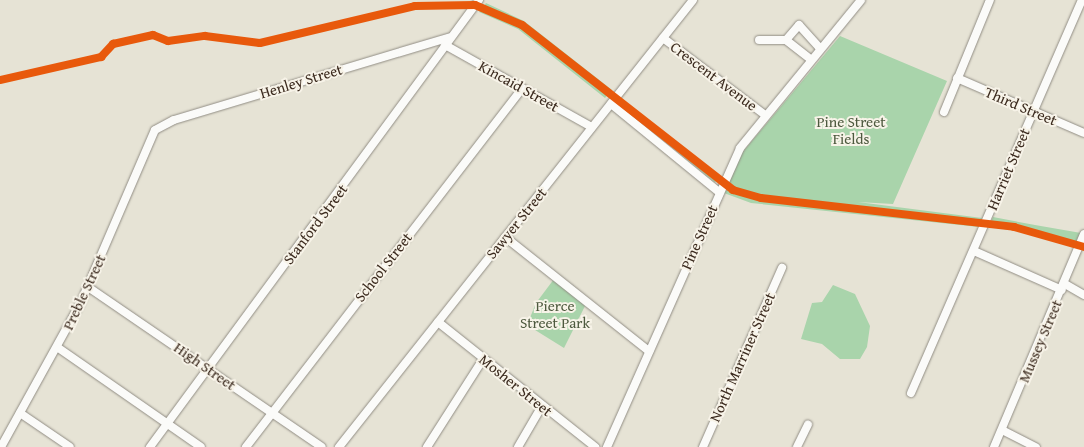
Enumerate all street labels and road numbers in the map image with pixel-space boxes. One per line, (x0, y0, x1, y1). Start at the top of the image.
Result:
street label: Crescent Avenue (667, 38, 761, 114)
street label: Kincaid Street (476, 57, 562, 115)
street label: Henley Street (258, 60, 344, 102)
street label: Third Street (982, 83, 1060, 129)
street label: Harriet Street (983, 125, 1033, 213)
street label: Stanford Street (279, 180, 351, 268)
street label: Sawyer Street (482, 184, 550, 262)
street label: Pine Street (677, 202, 721, 272)
street label: School Street (350, 229, 416, 305)
street label: Preble Street (59, 251, 109, 333)
street label: North Marriner Street (705, 290, 779, 424)
street label: Mussey Street (1015, 297, 1065, 385)
street label: High Street (171, 338, 239, 394)
street label: Mosher Street (476, 350, 556, 420)

